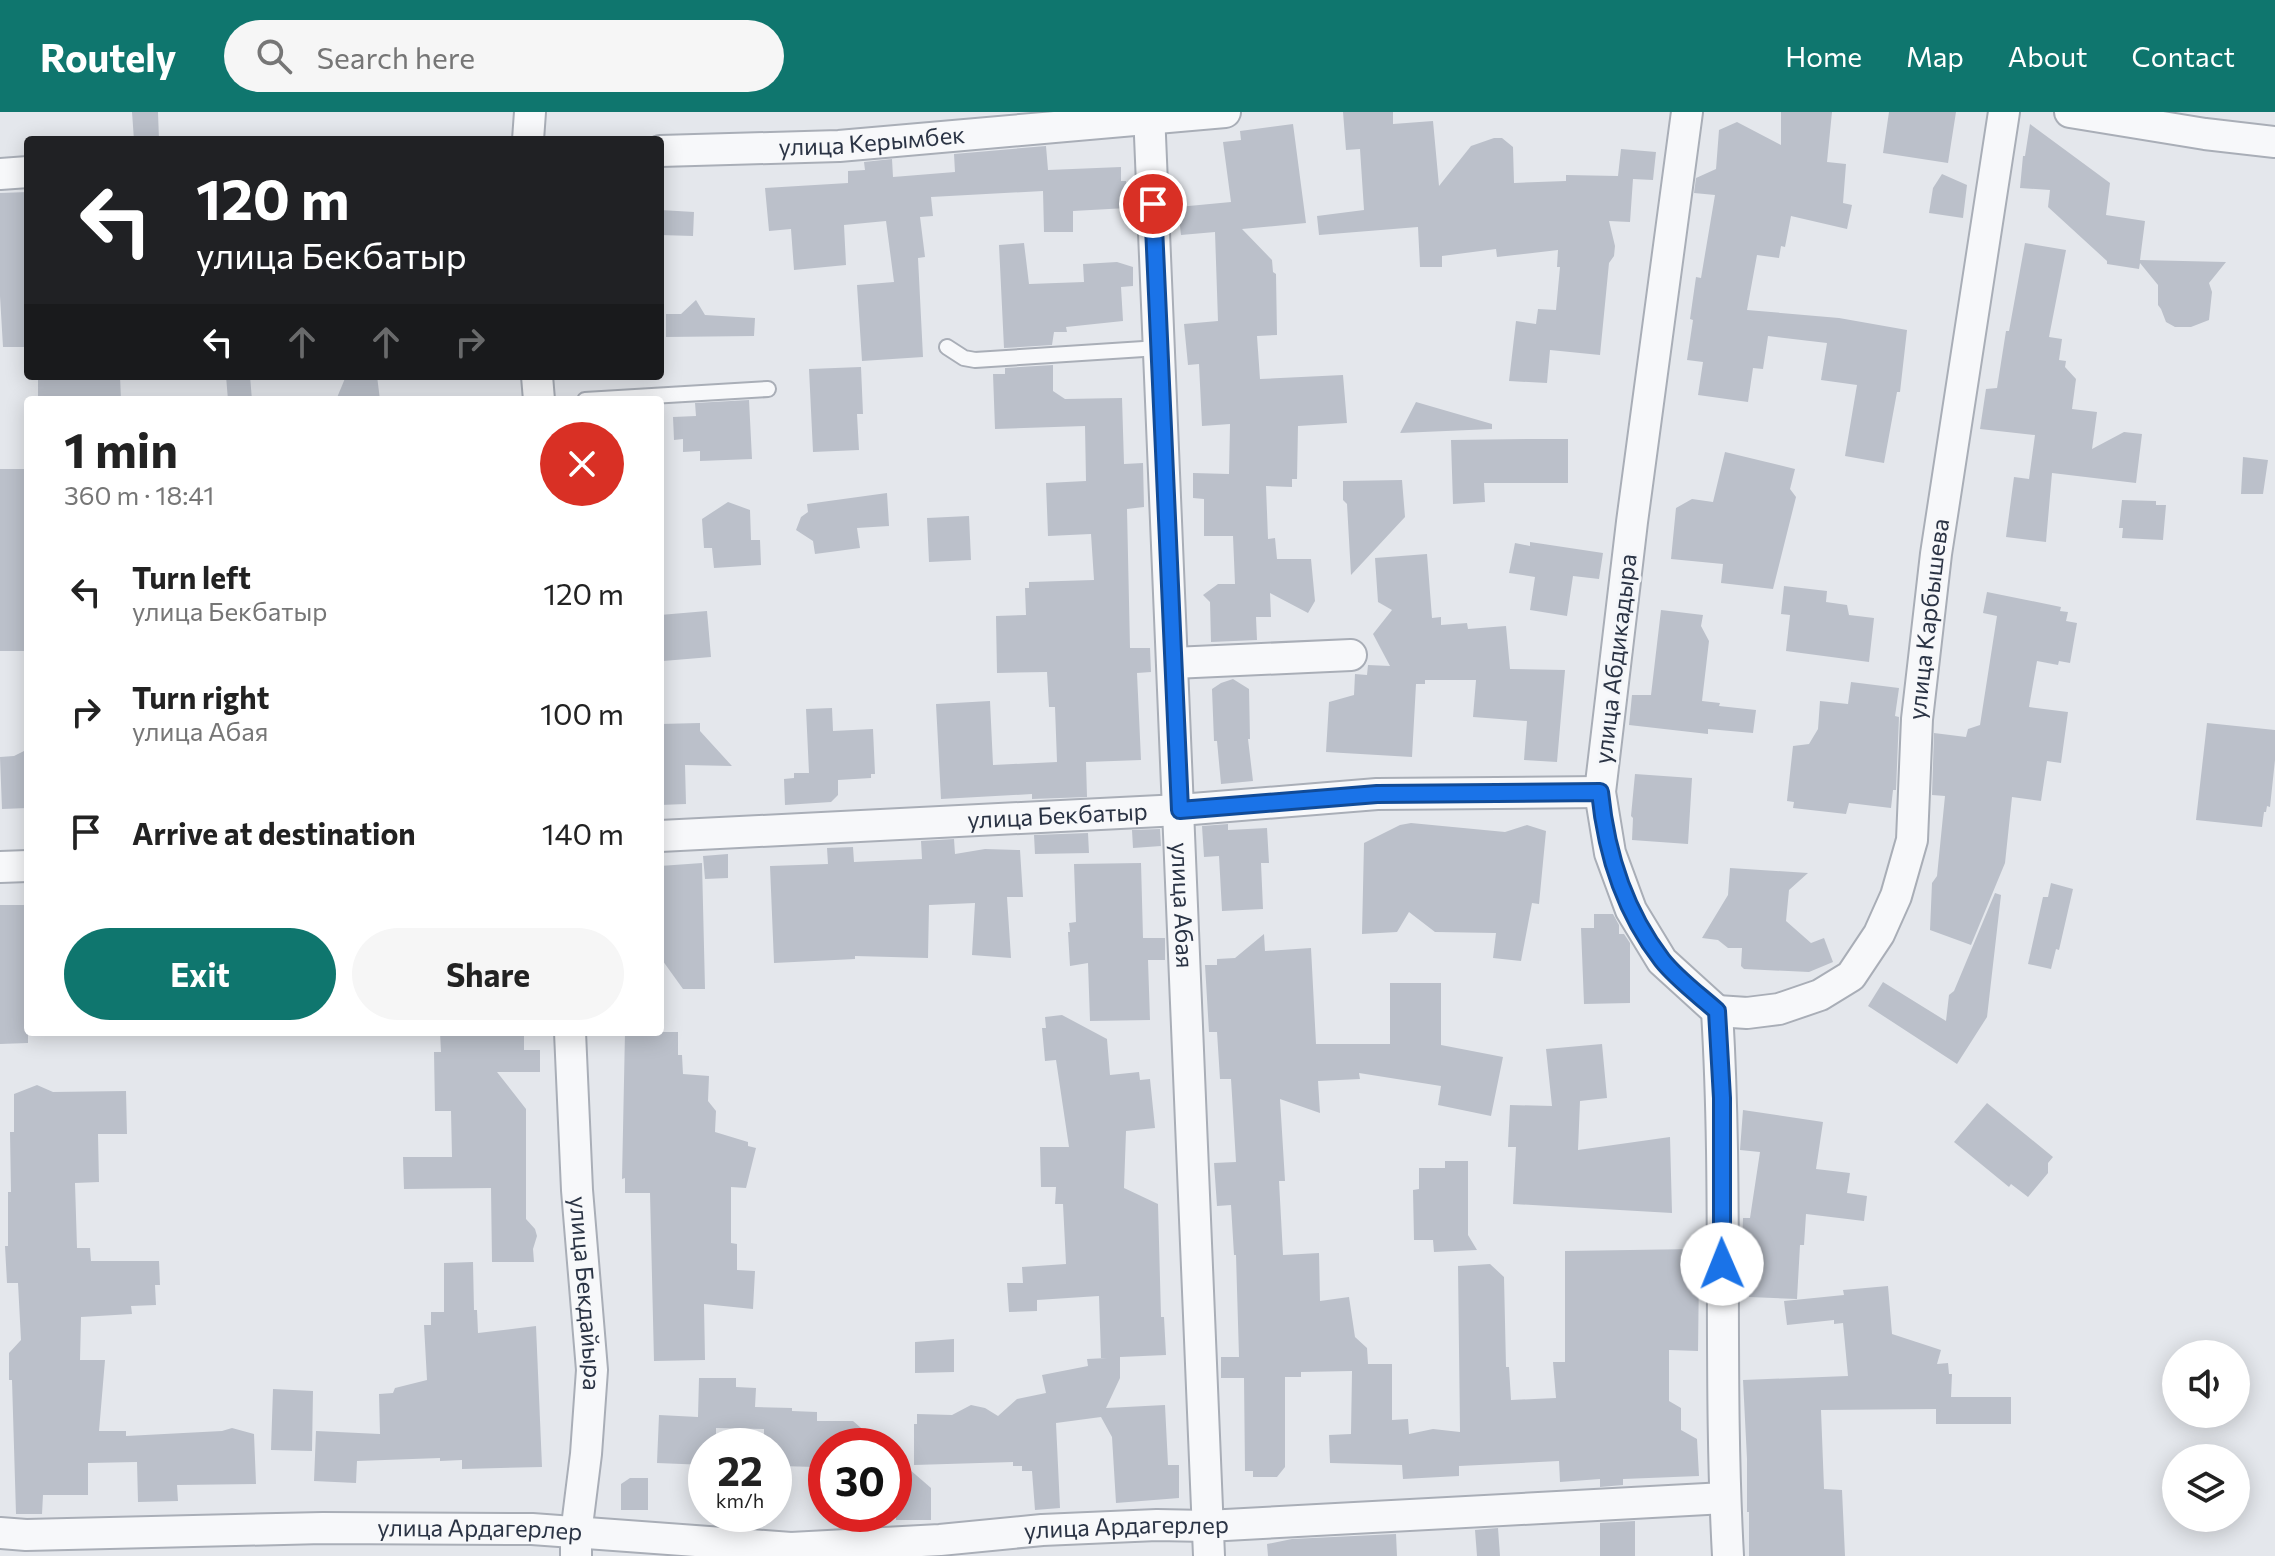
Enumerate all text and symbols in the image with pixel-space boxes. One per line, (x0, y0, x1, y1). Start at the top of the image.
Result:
search box (224, 20, 784, 92)
text: Routely (40, 33, 176, 80)
icon: search (252, 34, 296, 78)
text: Search here (316, 38, 475, 75)
text: Home (1785, 39, 1862, 73)
text: Map (1906, 39, 1964, 73)
text: About (2008, 39, 2088, 73)
text: Contact (2132, 39, 2235, 73)
street label: улица Керымбек (778, 119, 966, 161)
text: 120 m (196, 163, 350, 232)
icon: left (64, 168, 168, 272)
pin (1119, 170, 1187, 238)
icon: arrive (1131, 182, 1175, 226)
text: улица Бекбатыр (196, 232, 467, 276)
icon: left (196, 320, 240, 364)
icon: ahead (280, 320, 324, 364)
icon: ahead (364, 320, 408, 364)
icon: right (448, 320, 492, 364)
text: 1 min (64, 419, 178, 478)
button: close (540, 422, 624, 506)
text: 360 m · 18:41 (64, 479, 214, 510)
street label: улица Карбышева (1901, 516, 1954, 721)
street label: улица Абдикадыра (1587, 552, 1642, 766)
text: Turn left (132, 558, 251, 595)
icon: left (64, 570, 108, 614)
text: 120 m (543, 574, 624, 611)
text: улица Бекбатыр (132, 595, 328, 626)
text: Turn right (132, 678, 269, 715)
icon: right (64, 690, 108, 734)
text: 100 m (540, 694, 624, 731)
text: улица Абая (132, 715, 268, 746)
street label: улица Бекбатыр (967, 796, 1148, 834)
icon: arrive (64, 810, 108, 854)
text: Arrive at destination (132, 814, 416, 851)
text: 140 m (542, 814, 624, 851)
street label: улица Абая (1166, 842, 1201, 969)
button: Exit (64, 928, 336, 1020)
button: Share (352, 928, 624, 1020)
street label: улица Бекдайыра (565, 1195, 608, 1392)
position arrow (1680, 1222, 1764, 1306)
map controls (2162, 1340, 2250, 1532)
button: sound (2162, 1340, 2250, 1428)
speed limit sign: 30 (808, 1428, 912, 1532)
button: layers (2162, 1444, 2250, 1532)
text: 22 (717, 1445, 763, 1494)
text: km/h (716, 1488, 764, 1512)
street label: улица Ардагерлер (1022, 1509, 1230, 1545)
street label: улица Ардагерлер (377, 1512, 583, 1546)

